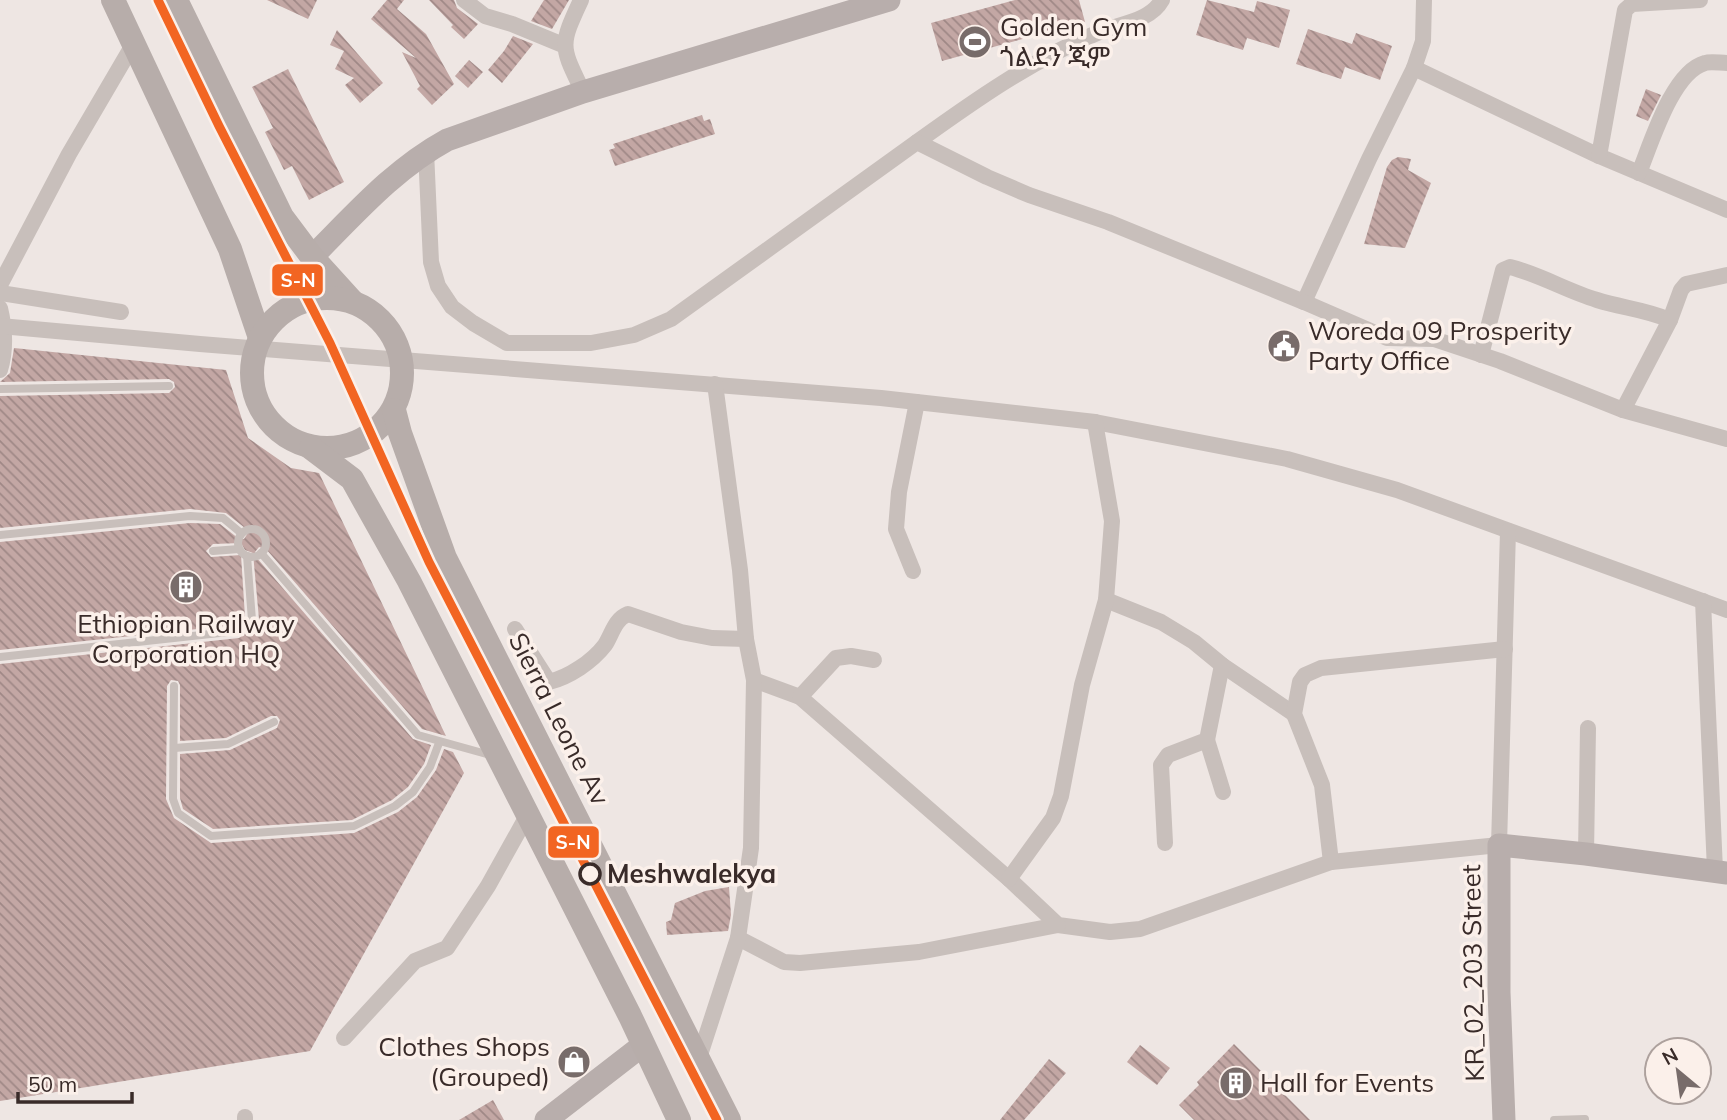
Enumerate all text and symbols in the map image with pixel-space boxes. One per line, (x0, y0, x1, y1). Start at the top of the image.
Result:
place label: Golden Gym ጎልደን ጂም (1000, 10, 1147, 73)
sports icon: Golden Gym ጎልደን ጂም (956, 23, 994, 61)
line badge: S-N (271, 263, 324, 297)
text: S-N (280, 268, 316, 292)
place label: Woreda 09 Prosperity Party Office (1308, 314, 1572, 377)
public building icon: Woreda 09 Prosperity Party Office (1265, 327, 1303, 365)
building icon: Ethiopian Railway Corporation HQ (167, 568, 205, 606)
place label: Ethiopian Railway Corporation HQ (77, 607, 295, 670)
street label: Sierra Leone Av (502, 627, 617, 811)
line badge: S-N (547, 825, 600, 859)
text: S-N (555, 830, 591, 854)
place label: Meshwalekya (607, 857, 776, 890)
marker: Meshwalekya (579, 863, 601, 885)
street label: KR_02_203 Street (1454, 864, 1491, 1082)
place label: Clothes Shops (Grouped) (378, 1030, 550, 1093)
north arrow (1643, 1036, 1713, 1106)
text: N (1658, 1042, 1682, 1070)
shop icon: Clothes Shops (Grouped) (555, 1043, 593, 1081)
scale bar (18, 1060, 131, 1104)
building icon: Hall for Events (1217, 1064, 1255, 1102)
place label: Hall for Events (1260, 1066, 1434, 1099)
text: 50 m (28, 1071, 77, 1097)

